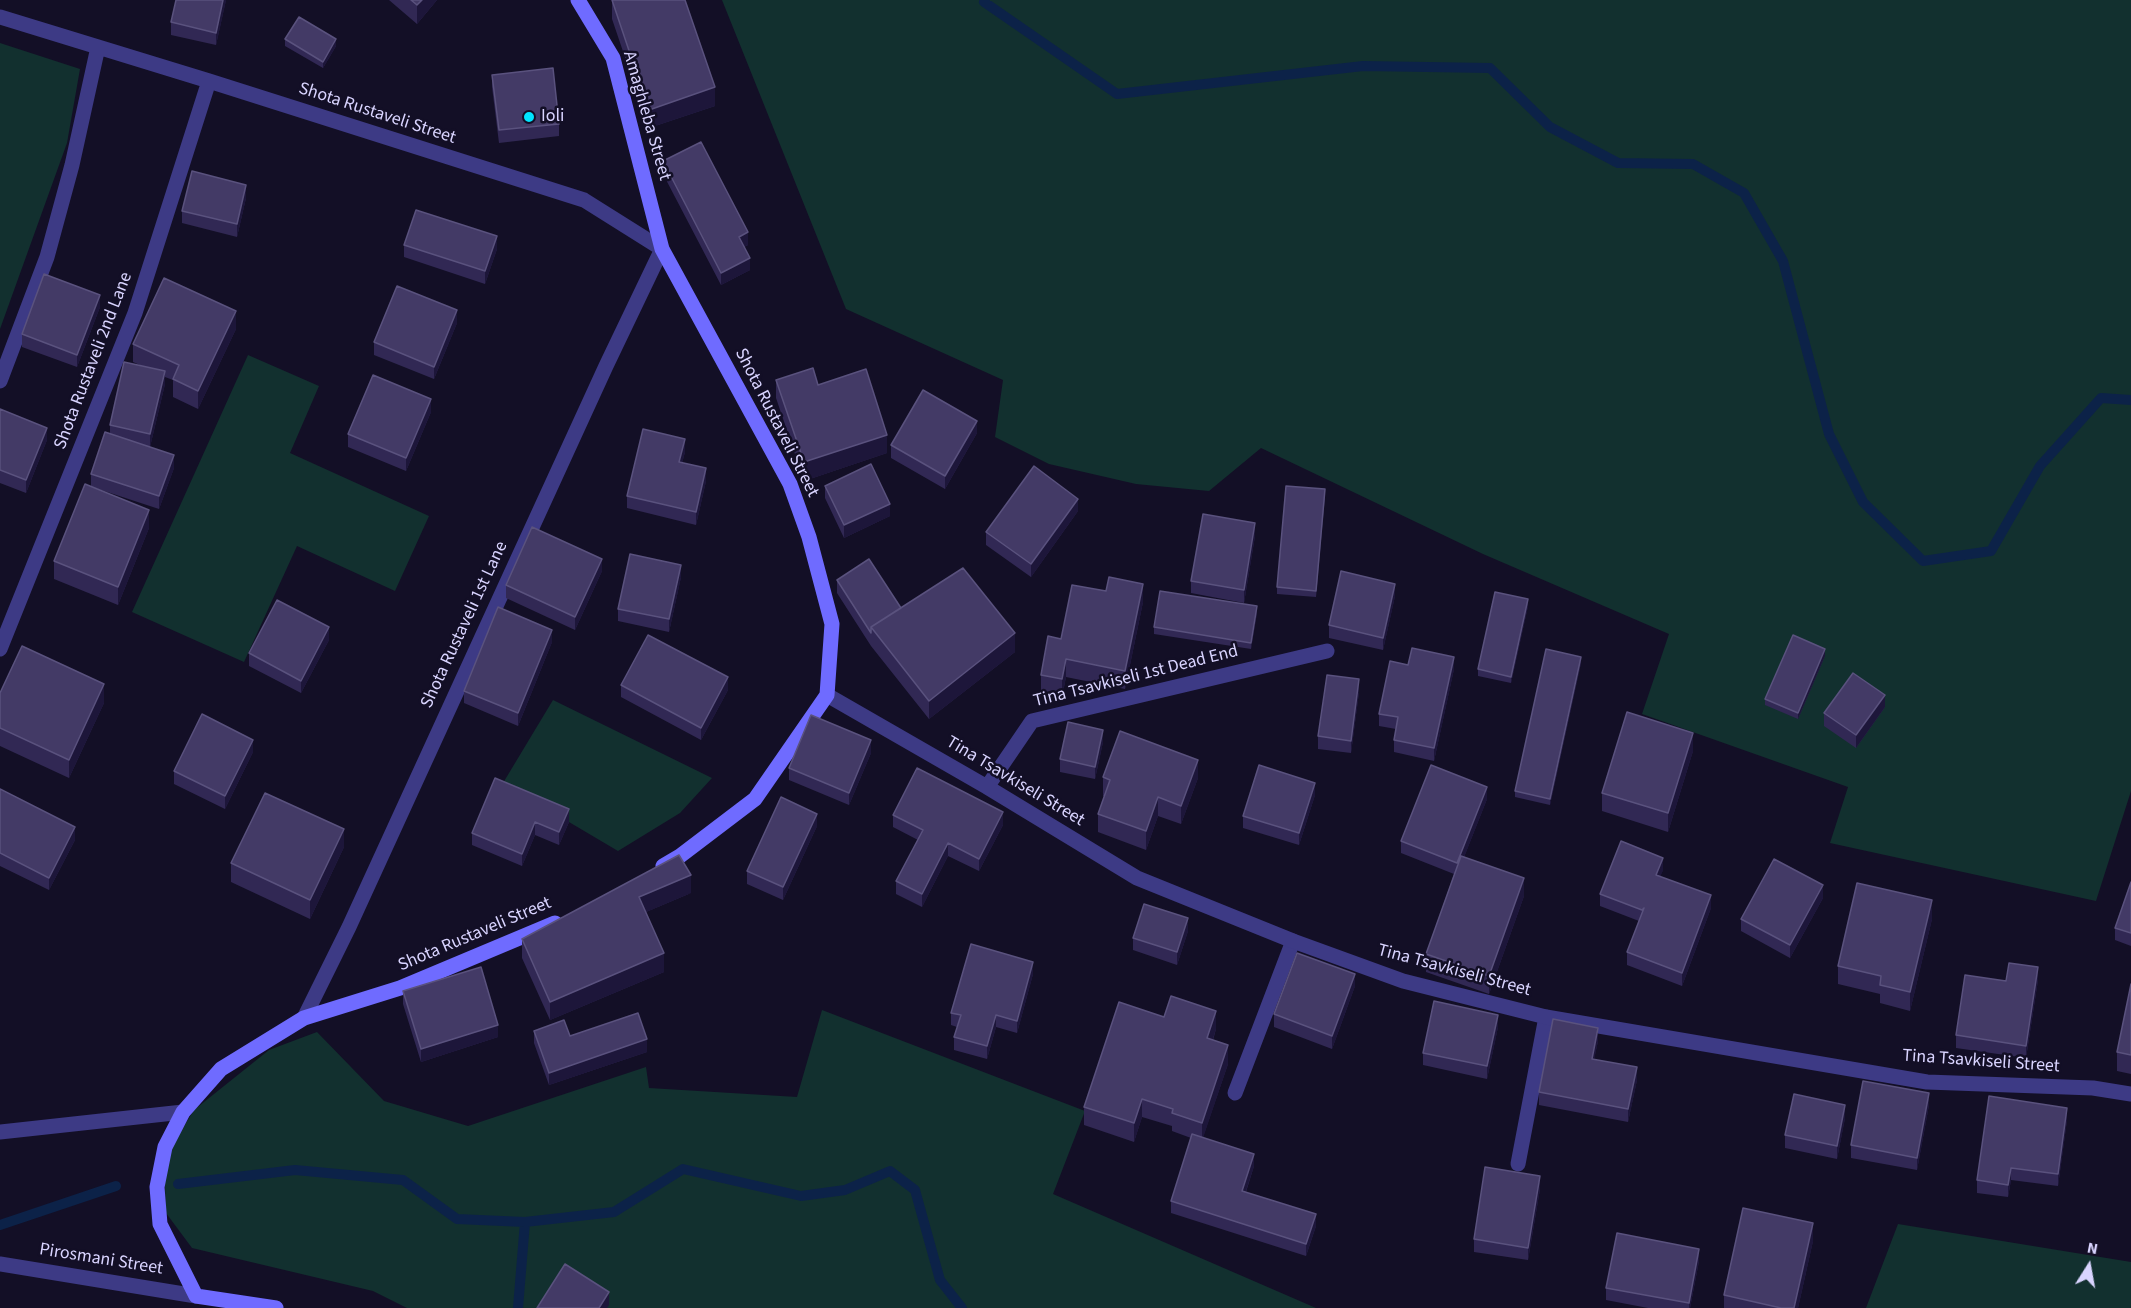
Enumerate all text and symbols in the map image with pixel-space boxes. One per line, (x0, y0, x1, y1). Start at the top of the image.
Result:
street label: Amaghleba Street (617, 49, 675, 183)
street label: Shota Rustaveli Street (296, 78, 458, 150)
place label: Ioli (541, 106, 565, 128)
marker: Ioli (522, 110, 536, 124)
street label: Shota Rustaveli 2nd Lane (50, 269, 138, 453)
street label: Shota Rustaveli Street (729, 345, 823, 501)
street label: Shota Rustaveli 1st Lane (417, 538, 513, 712)
street label: Tina Tsavkiseli 1st Dead End (1031, 641, 1241, 713)
street label: Tina Tsavkiseli Street (942, 732, 1088, 832)
street label: Shota Rustaveli Street (395, 893, 555, 977)
street label: Tina Tsavkiseli Street (1375, 940, 1533, 1002)
street label: Tina Tsavkiseli Street (1902, 1046, 2060, 1078)
north arrow (2059, 1236, 2119, 1296)
text: N (2085, 1237, 2100, 1260)
street label: Pirosmani Street (38, 1240, 164, 1280)

